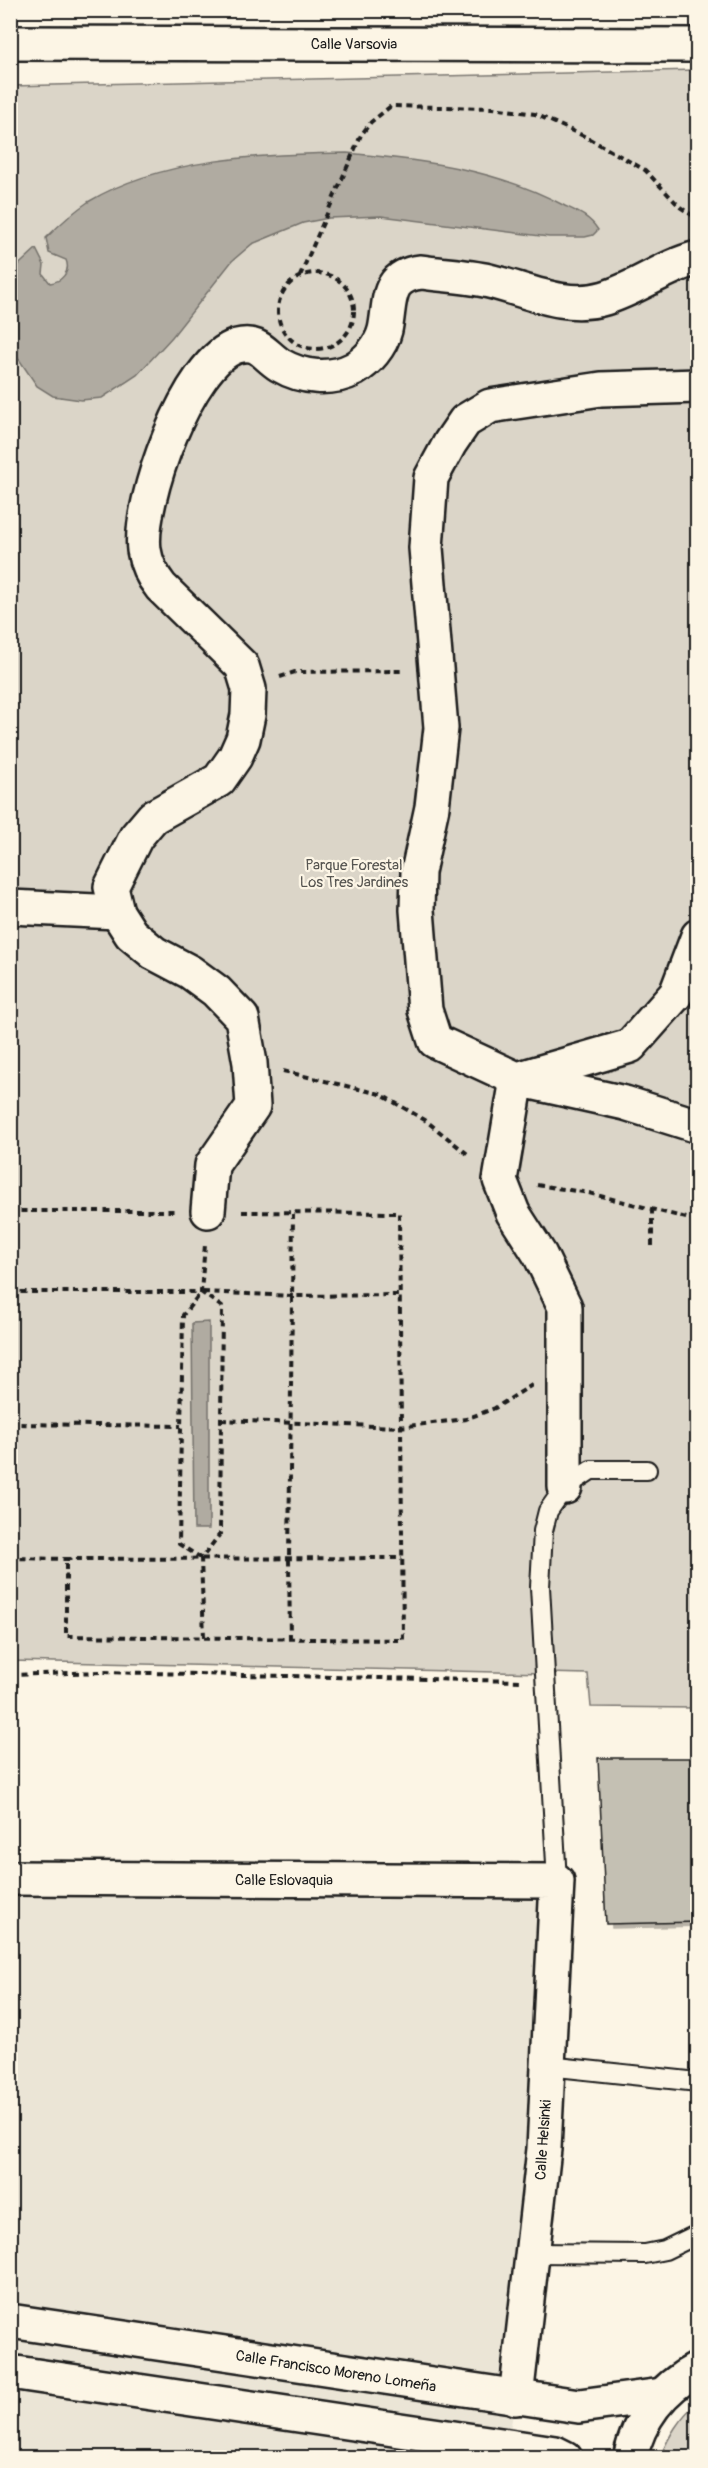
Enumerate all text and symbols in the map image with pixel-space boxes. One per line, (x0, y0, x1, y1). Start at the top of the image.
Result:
street label: Calle Varsovia (311, 35, 397, 54)
park label: Parque Forestal Los Tres Jardines (300, 856, 409, 892)
street label: Calle Eslovaquia (235, 1871, 333, 1890)
street label: Calle Helsinki (531, 2099, 556, 2181)
street label: Calle Francisco Moreno Lomeña (234, 2346, 438, 2397)

